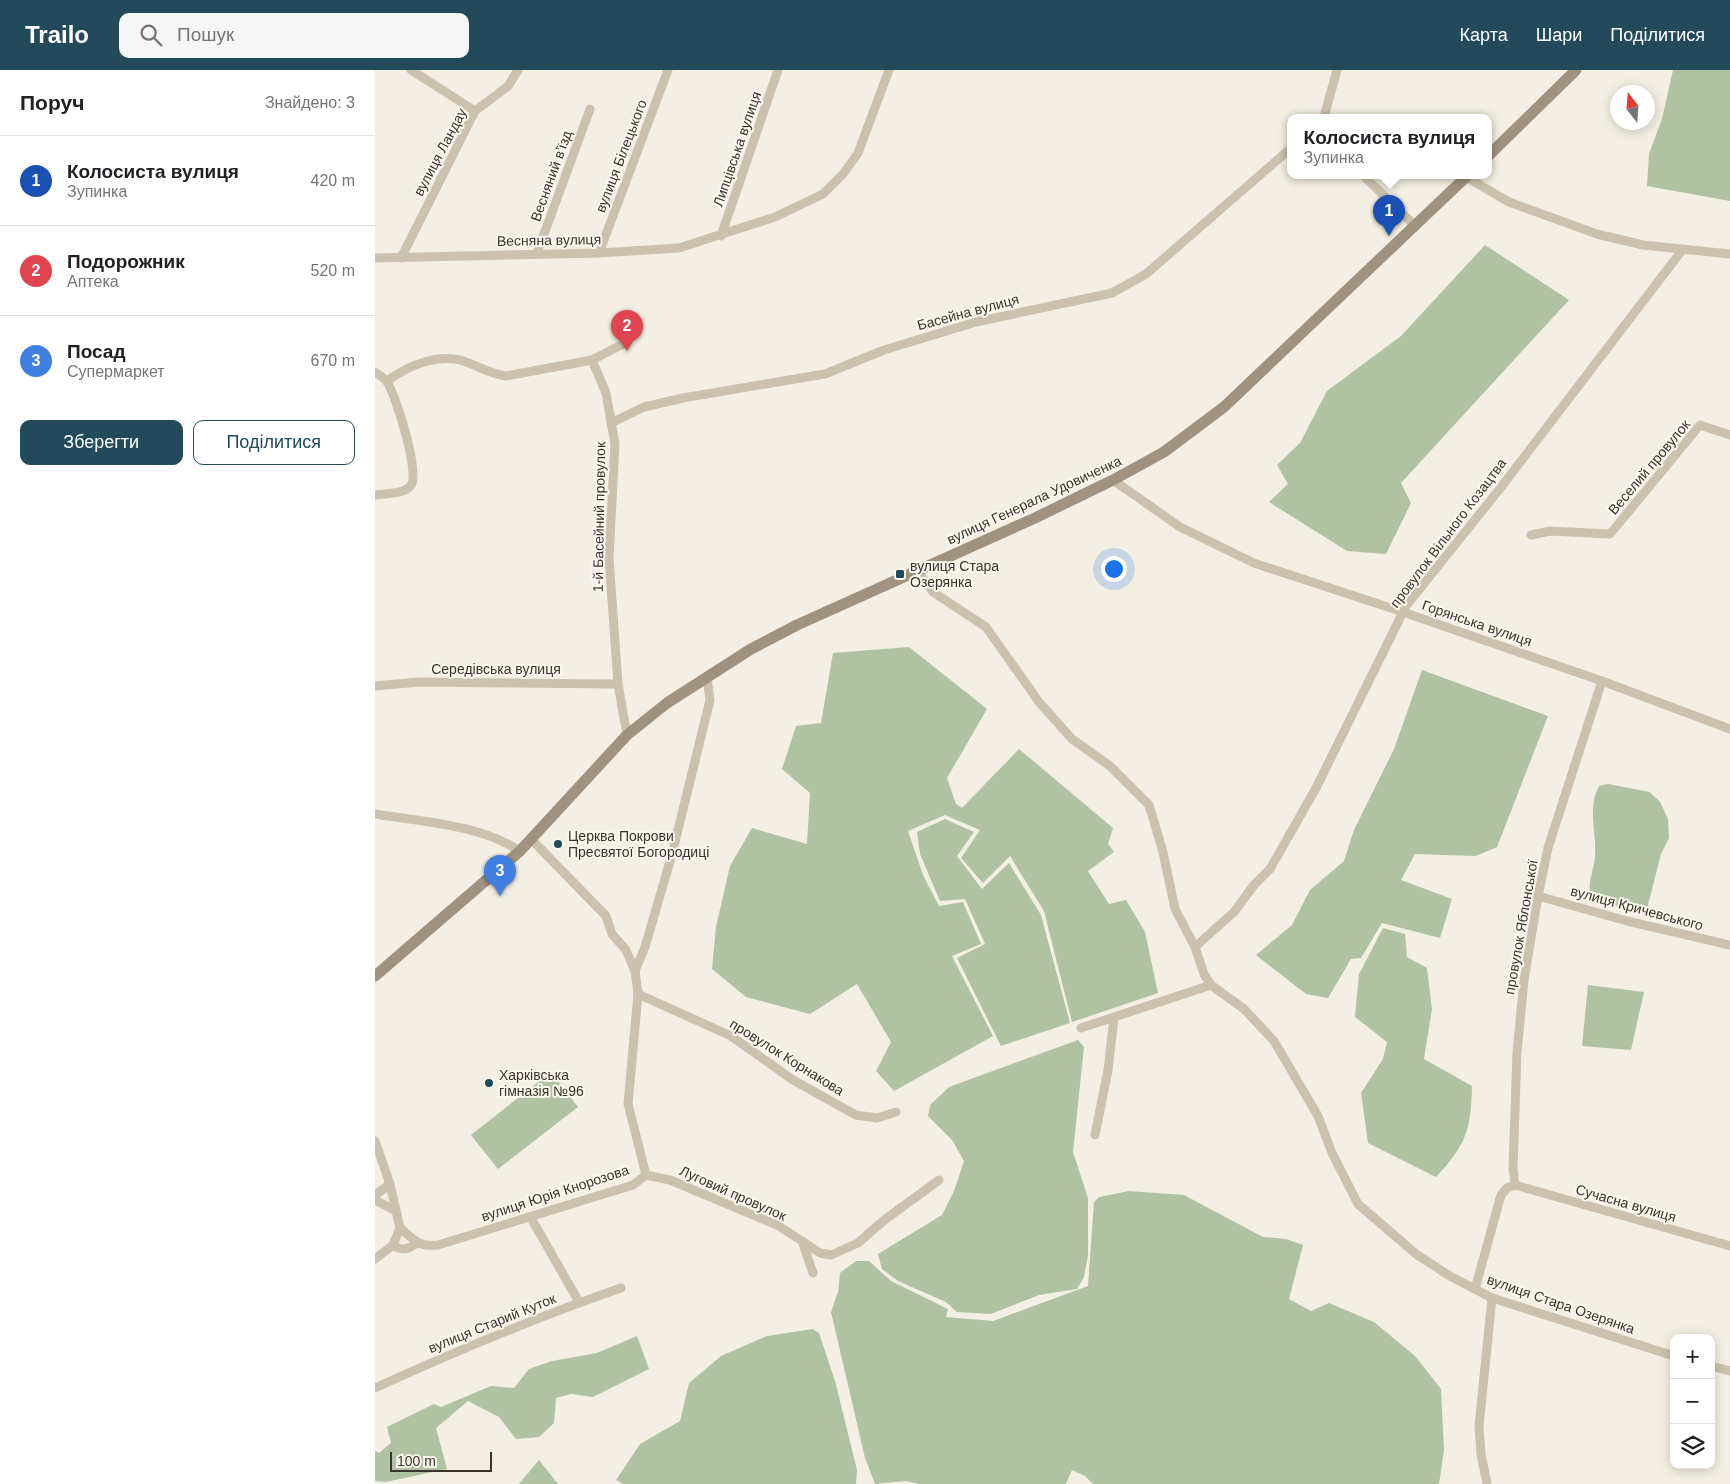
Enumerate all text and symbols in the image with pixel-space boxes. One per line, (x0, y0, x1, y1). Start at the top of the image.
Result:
search box (119, 13, 469, 58)
text: Trailo (25, 21, 89, 48)
icon: search (137, 21, 165, 49)
text: Пошук (177, 24, 234, 45)
text: Карта (1460, 25, 1508, 45)
text: Шари (1536, 25, 1582, 45)
text: Поділитися (1610, 25, 1705, 45)
north arrow (1610, 85, 1655, 130)
street label: Липцівська вулиця (710, 89, 764, 209)
text: Поруч (20, 91, 84, 114)
text: Знайдено: 3 (265, 94, 355, 111)
street label: вулиця Білецького (592, 97, 650, 215)
street label: вулиця Ландау (410, 106, 470, 198)
popup (1287, 114, 1492, 179)
text: Колосиста вулиця (1304, 127, 1475, 148)
street label: Весняний вʼїзд (527, 128, 575, 224)
text: Зупинка (1304, 149, 1364, 166)
text: Колосиста вулиця (67, 161, 239, 182)
text: 1 (32, 172, 40, 189)
text: 420 m (311, 172, 355, 189)
text: Зупинка (67, 183, 127, 200)
pin: 1 (1373, 195, 1405, 236)
street label: Весняна вулиця (497, 231, 601, 249)
text: Подорожник (67, 251, 185, 272)
text: 2 (32, 262, 40, 279)
text: 520 m (311, 262, 355, 279)
text: Аптека (67, 273, 119, 290)
street label: Басейна вулиця (916, 291, 1020, 333)
pin: 2 (611, 310, 643, 351)
text: Посад (67, 341, 125, 362)
text: 3 (32, 352, 40, 369)
text: 670 m (311, 352, 355, 369)
text: Супермаркет (67, 363, 165, 380)
street label: Веселий провулок (1605, 416, 1694, 517)
button: Зберегти (20, 420, 183, 465)
button: Поділитися (193, 420, 355, 465)
street label: 1-й Басейний провулок (590, 441, 608, 592)
street label: вулиця Генерала Удовиченка (944, 452, 1124, 548)
street label: провулок Вільного Козацтва (1387, 455, 1509, 611)
your location (1101, 556, 1127, 582)
place label: вулиця Стара Озерянка (910, 558, 999, 590)
marker: вулиця Стара Озерянка (894, 568, 906, 580)
street label: Горянська вулиця (1420, 597, 1534, 649)
street label: Середівська вулиця (431, 661, 561, 677)
place label: Церква Покрови Пресвятої Богородиці (568, 828, 709, 860)
marker: Церква Покрови Пресвятої Богородиці (552, 838, 564, 850)
pin: 3 (484, 855, 516, 896)
street label: провулок Яблонської (1501, 858, 1541, 996)
street label: вулиця Кричевського (1569, 883, 1705, 933)
street label: провулок Корнакова (727, 1015, 847, 1099)
place label: Харківська гімназія №96 (499, 1067, 584, 1099)
marker: Харківська гімназія №96 (483, 1077, 495, 1089)
street label: вулиця Юрія Кнорозова (479, 1162, 631, 1224)
street label: Луговий провулок (677, 1162, 790, 1224)
street label: Сучасна вулиця (1574, 1181, 1678, 1225)
street label: вулиця Стара Озерянка (1485, 1271, 1637, 1337)
street label: вулиця Старий Куток (426, 1290, 559, 1356)
map controls (1670, 1334, 1715, 1469)
button: + (1670, 1334, 1715, 1379)
button: − (1670, 1379, 1715, 1424)
button: layers (1670, 1424, 1715, 1469)
scale bar (390, 1449, 493, 1472)
text: 100 m (397, 1453, 436, 1469)

